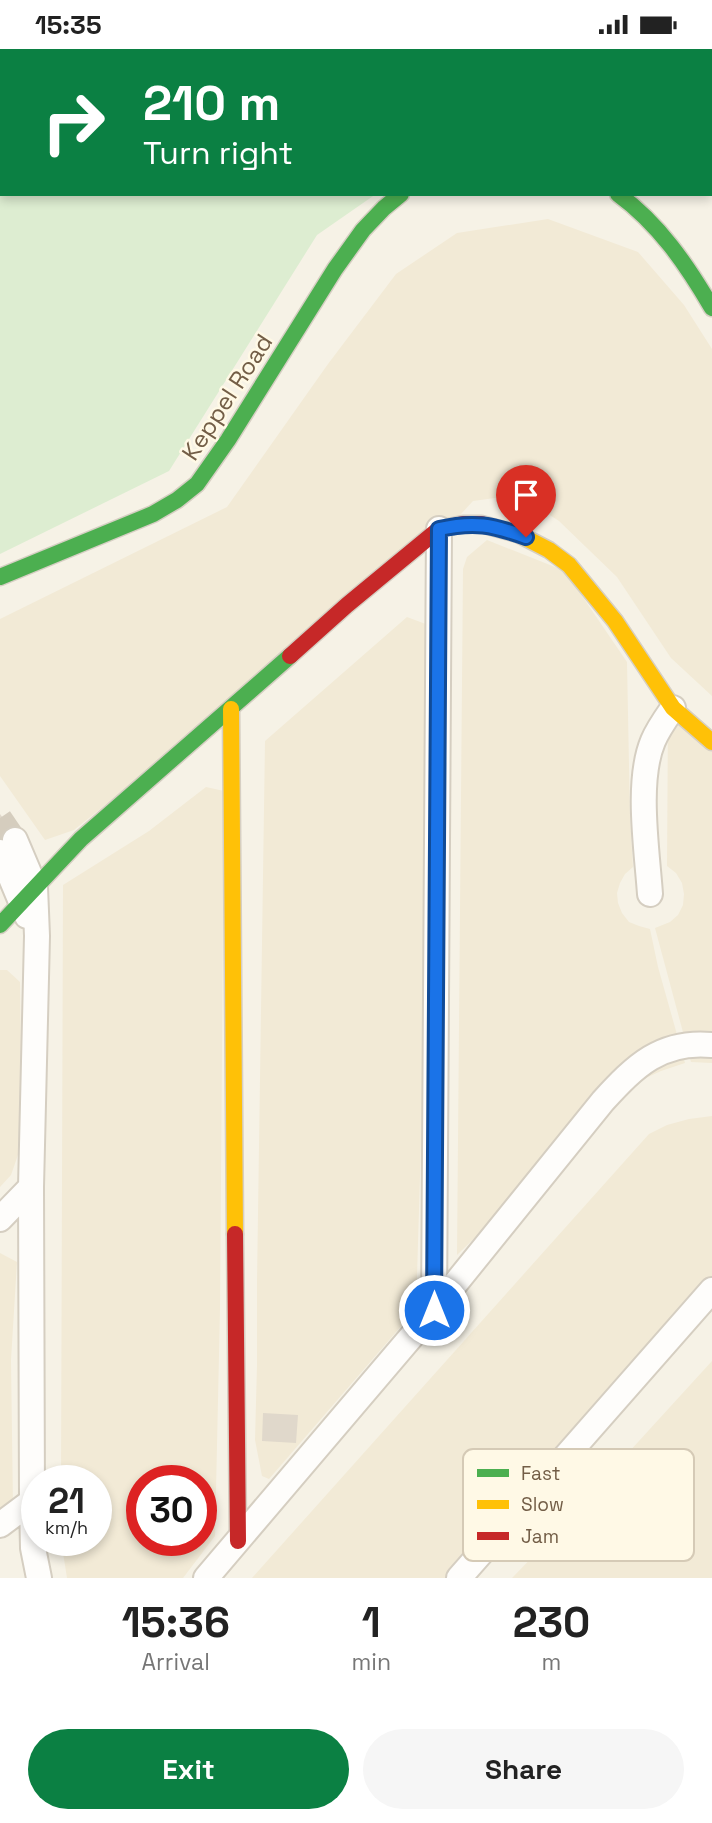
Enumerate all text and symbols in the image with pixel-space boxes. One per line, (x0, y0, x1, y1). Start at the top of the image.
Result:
text: 15:35 (35, 8, 102, 42)
text: 210 m (143, 72, 280, 134)
icon: right (28, 77, 119, 168)
text: Turn right (143, 133, 293, 173)
street label: Keppel Road (175, 328, 279, 466)
pin (496, 465, 556, 537)
icon: arrive (507, 476, 545, 514)
position arrow (397, 1273, 471, 1347)
legend (463, 1449, 694, 1561)
text: Fast (521, 1461, 561, 1486)
speed limit sign: 30 (126, 1465, 217, 1556)
text: 21 (48, 1479, 85, 1523)
text: Slow (521, 1492, 564, 1517)
text: km/h (45, 1516, 88, 1539)
text: Jam (521, 1524, 559, 1549)
text: 15:36 (122, 1596, 230, 1649)
text: 1 (362, 1596, 381, 1649)
text: 230 (513, 1596, 590, 1649)
text: Arrival (142, 1647, 210, 1677)
text: min (351, 1647, 391, 1677)
text: m (542, 1647, 561, 1677)
button: Exit (28, 1729, 349, 1809)
button: Share (363, 1729, 684, 1809)

